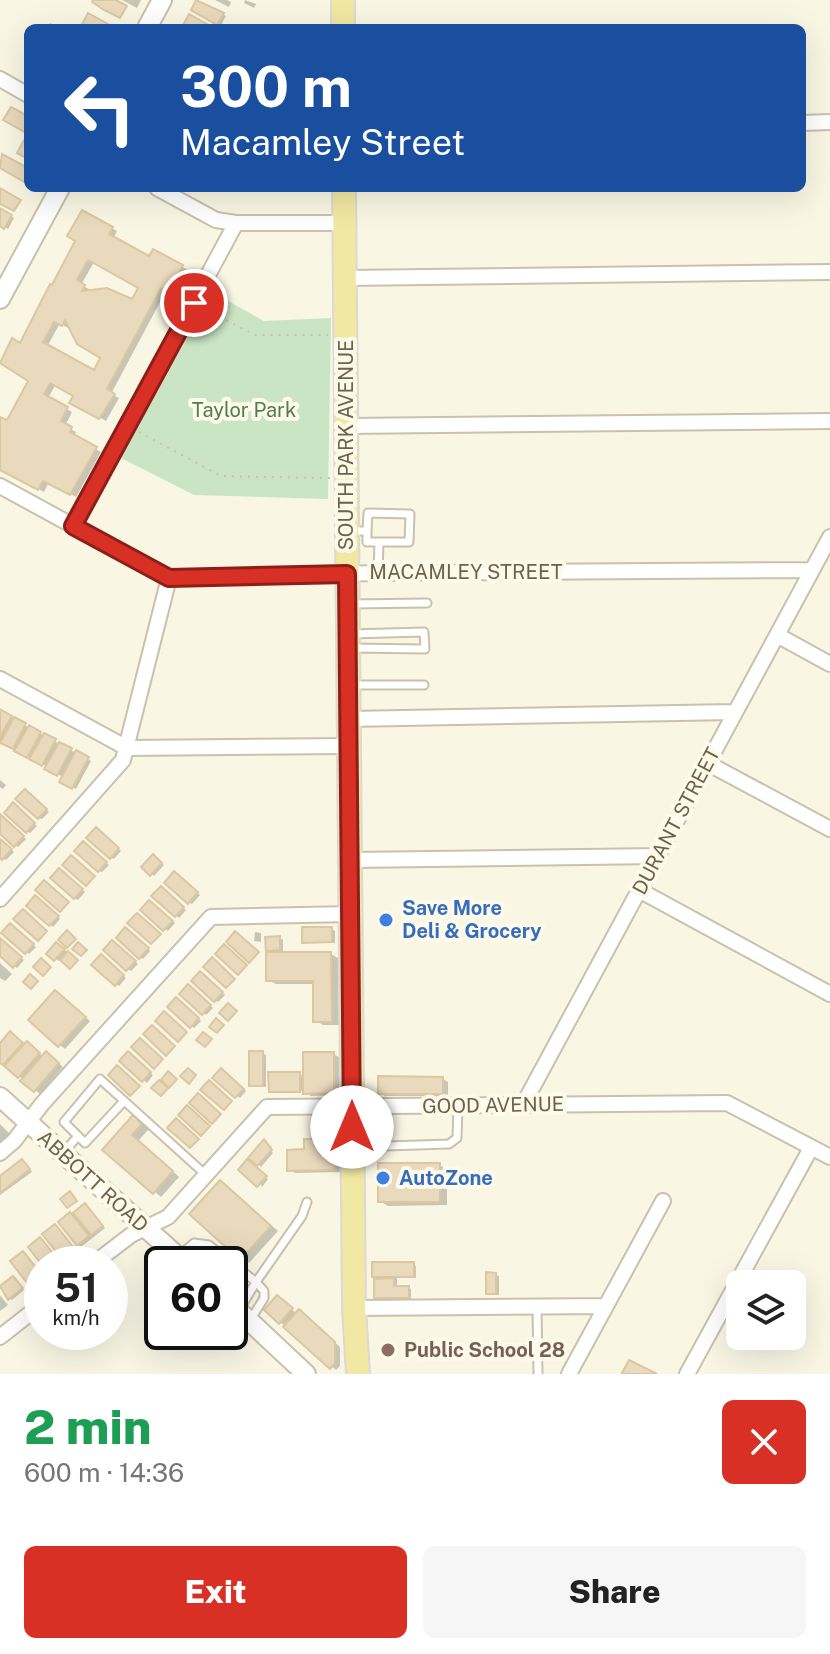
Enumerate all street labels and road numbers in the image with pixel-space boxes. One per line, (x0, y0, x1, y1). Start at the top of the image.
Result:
street label: SOUTH PARK AVENUE (334, 340, 358, 550)
street label: MACAMLEY STREET (369, 560, 563, 584)
street label: DURANT STREET (627, 743, 725, 899)
street label: GOOD AVENUE (422, 1092, 564, 1118)
street label: ABBOTT ROAD (33, 1125, 153, 1237)

